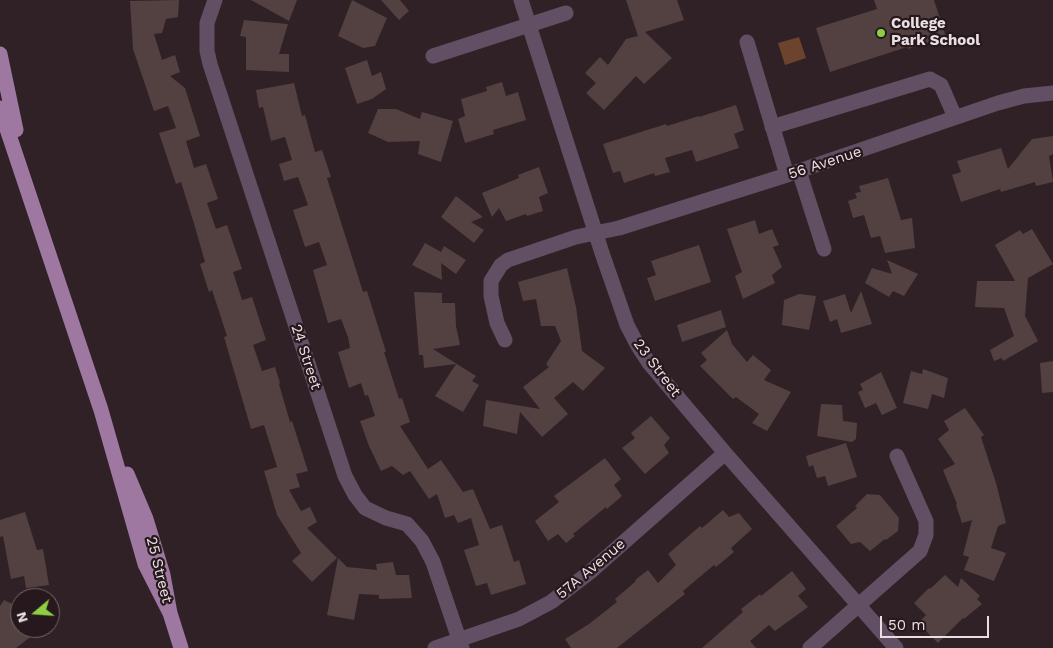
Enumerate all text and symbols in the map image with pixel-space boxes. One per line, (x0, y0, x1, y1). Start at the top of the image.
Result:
place label: College Park School (891, 15, 980, 50)
marker: College Park School (875, 27, 887, 39)
street label: 56 Avenue (786, 143, 864, 183)
street label: 24 Street (287, 322, 325, 392)
street label: 23 Street (629, 336, 685, 400)
street label: 25 Street (142, 535, 176, 605)
street label: 57A Avenue (553, 535, 629, 603)
north arrow (10, 588, 60, 638)
scale bar (883, 606, 992, 638)
text: N (12, 610, 31, 625)
text: 50 m (888, 616, 925, 634)

